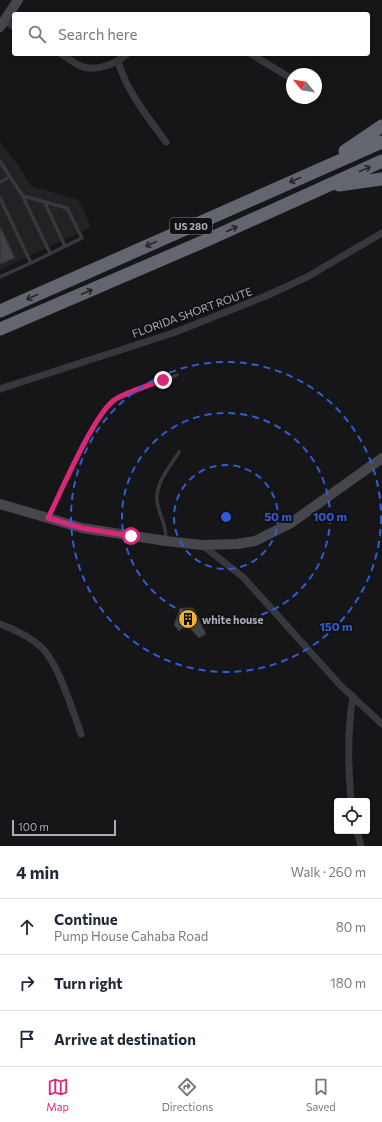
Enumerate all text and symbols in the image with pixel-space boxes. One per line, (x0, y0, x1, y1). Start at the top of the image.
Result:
search box (12, 12, 370, 56)
icon: search (26, 23, 48, 45)
text: Search here (58, 25, 137, 43)
north arrow (286, 68, 322, 104)
one-way arrow (358, 165, 370, 172)
one-way arrow (290, 177, 302, 184)
road number: US 280 (170, 218, 212, 234)
one-way arrow (226, 225, 238, 232)
one-way arrow (145, 241, 157, 248)
street label: FLORIDA SHORT ROUTE (130, 284, 254, 340)
one-way arrow (81, 288, 93, 295)
one-way arrow (26, 294, 38, 301)
route end (154, 371, 172, 389)
text: 50 m (264, 509, 292, 523)
text: 100 m (313, 509, 347, 523)
centre of rings (219, 510, 233, 524)
route start (122, 527, 140, 545)
building icon: white house (177, 608, 199, 630)
place label: white house (202, 613, 263, 626)
text: 150 m (319, 619, 353, 633)
map controls (334, 798, 370, 834)
button: locate (334, 798, 370, 834)
scale bar (12, 818, 116, 837)
text: 100 m (18, 820, 49, 833)
text: 4 min (16, 862, 59, 883)
text: Walk · 260 m (291, 864, 366, 880)
text: Continue (54, 910, 118, 928)
icon: ahead (16, 916, 38, 938)
text: 80 m (336, 919, 366, 935)
text: Pump House Cahaba Road (54, 928, 208, 944)
icon: right (16, 972, 38, 994)
text: Turn right (54, 974, 123, 992)
text: 180 m (330, 975, 366, 991)
icon: arrive (16, 1028, 38, 1050)
text: Arrive at destination (54, 1030, 196, 1048)
tab: Map (46, 1076, 69, 1113)
tab: Directions (162, 1076, 213, 1113)
tab: Saved (306, 1076, 336, 1113)

